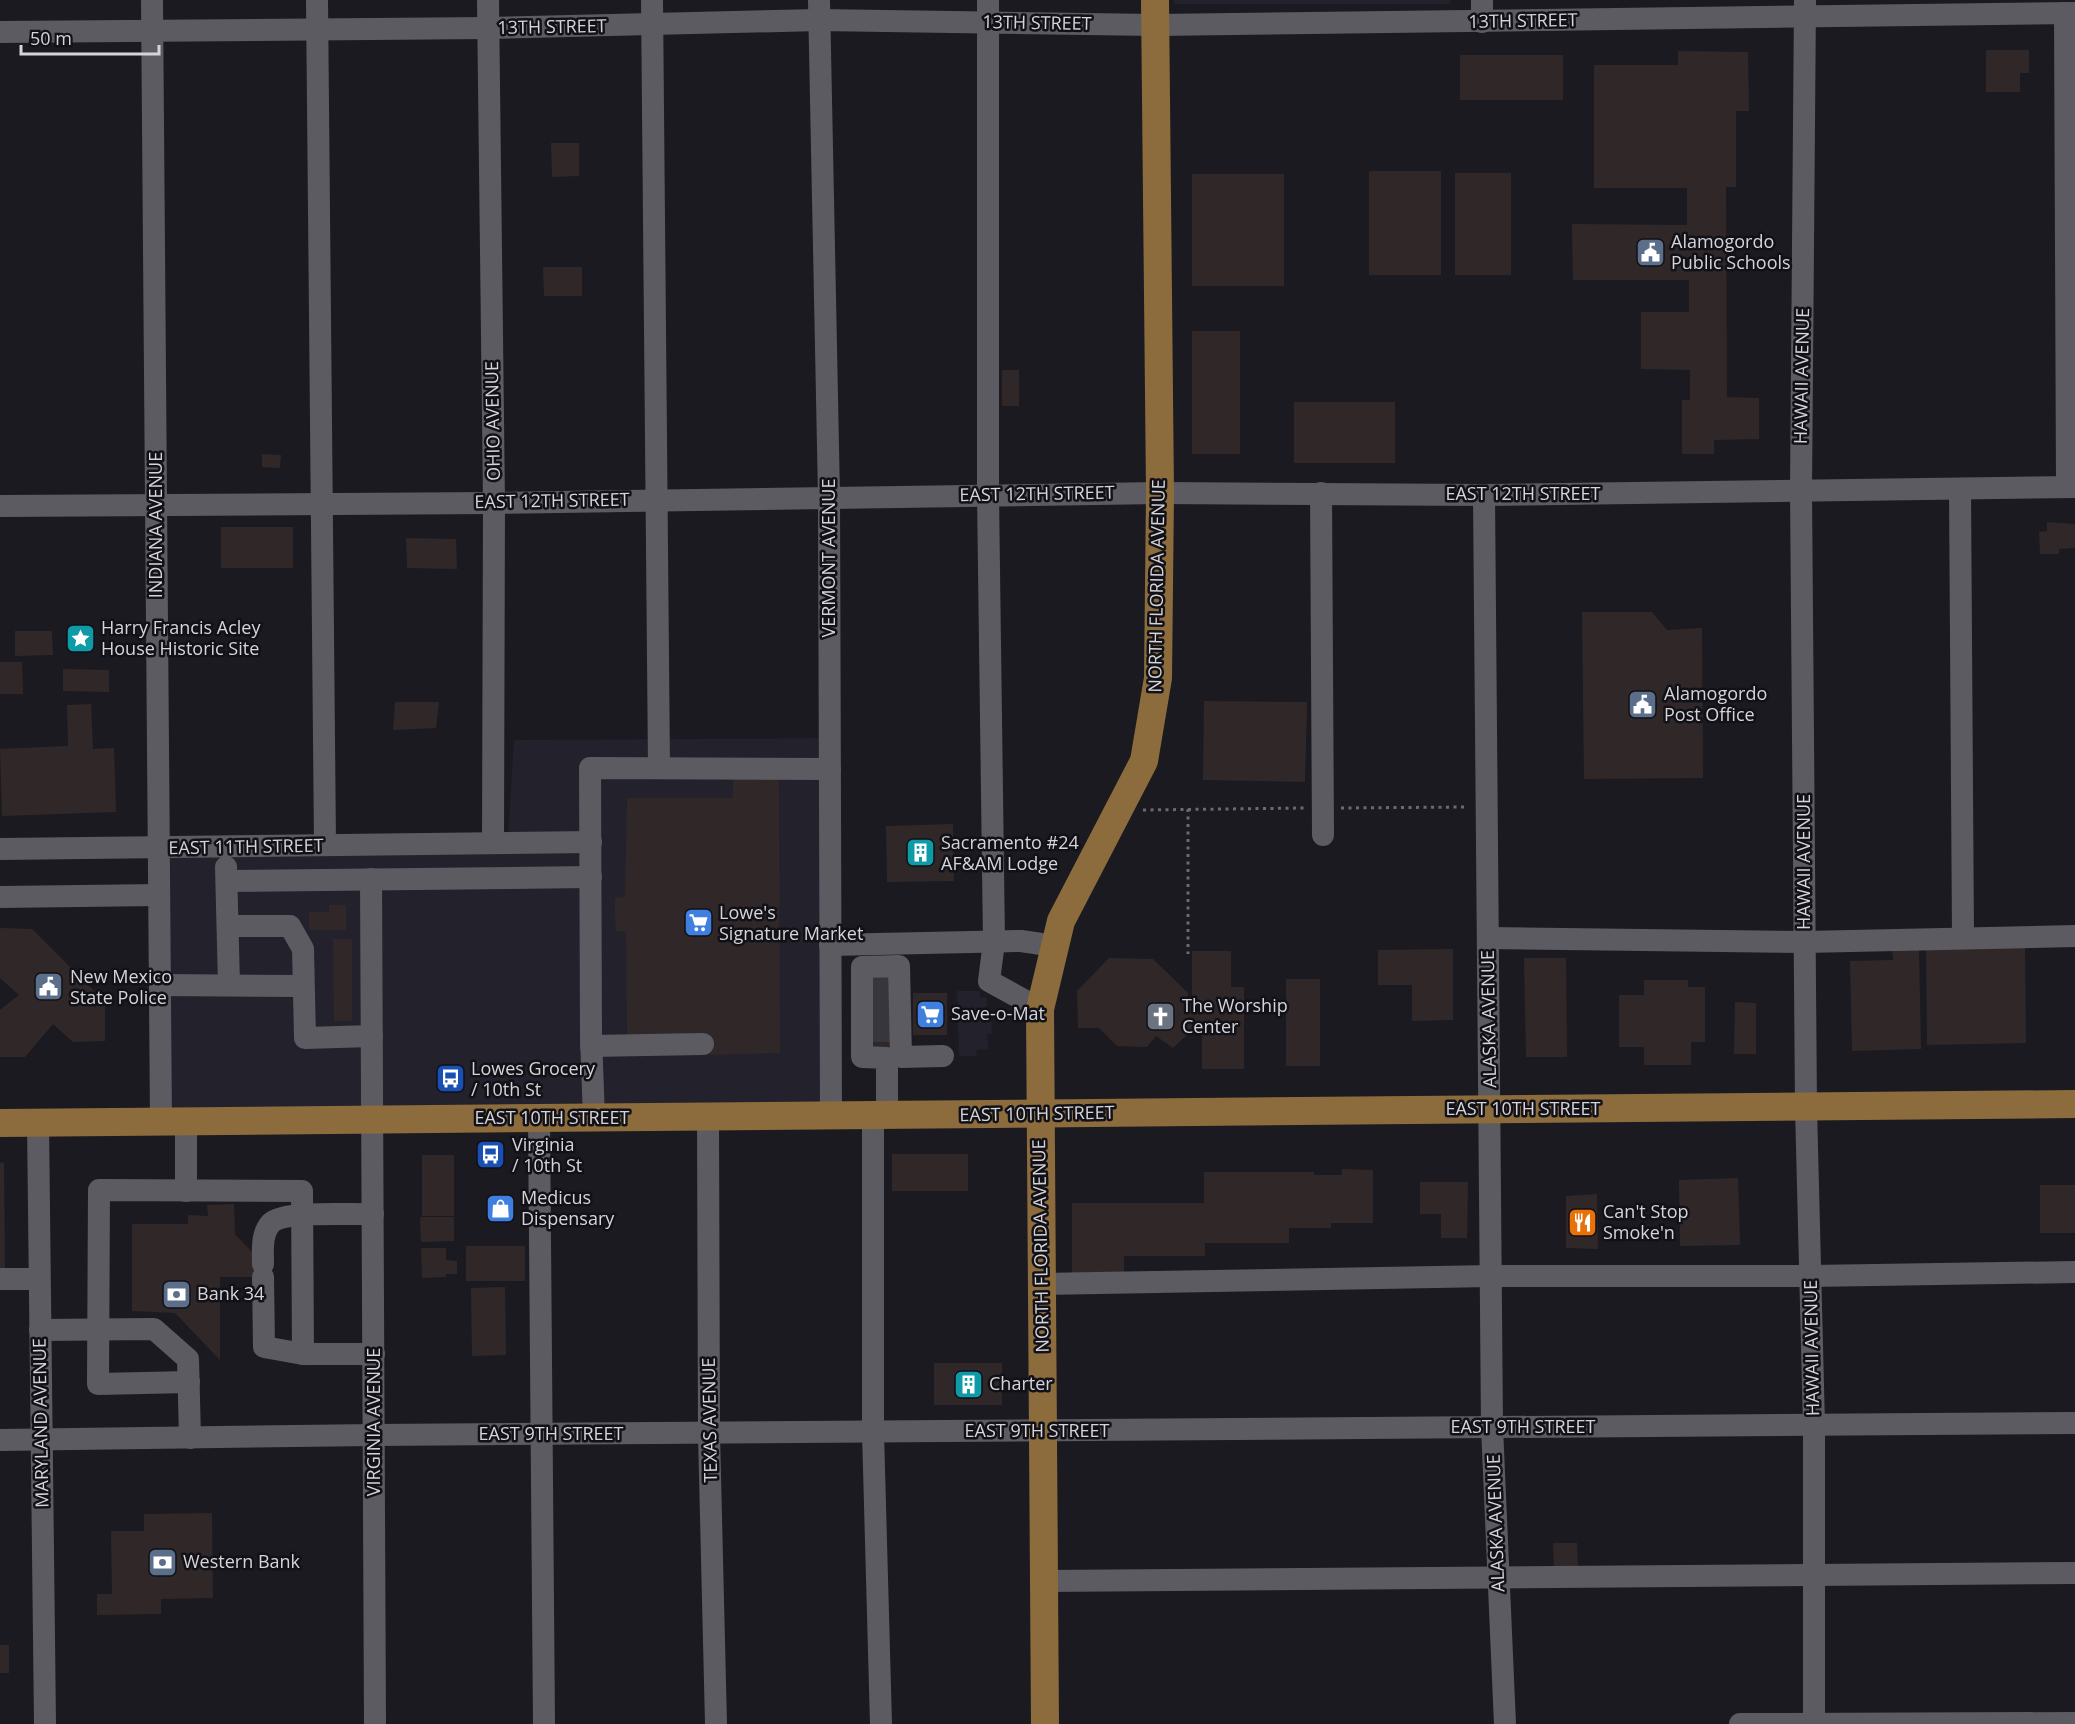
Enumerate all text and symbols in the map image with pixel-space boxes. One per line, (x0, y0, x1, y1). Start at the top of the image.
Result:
street label: 13TH STREET (1468, 7, 1578, 33)
street label: 13TH STREET (982, 9, 1092, 35)
street label: 13TH STREET (497, 13, 607, 39)
scale bar (21, 18, 159, 56)
text: 50 m (30, 26, 72, 50)
place label: Alamogordo Public Schools (1671, 229, 1791, 274)
public building icon: Alamogordo Public Schools (1634, 236, 1666, 268)
street label: HAWAII AVENUE (1788, 308, 1814, 444)
street label: OHIO AVENUE (479, 361, 505, 481)
street label: INDIANA AVENUE (143, 452, 167, 598)
street label: VERMONT AVENUE (816, 479, 840, 637)
street label: NORTH FLORIDA AVENUE (1142, 479, 1170, 693)
street label: EAST 12TH STREET (959, 480, 1115, 506)
street label: EAST 12TH STREET (1445, 481, 1601, 505)
street label: EAST 12TH STREET (474, 487, 630, 513)
place label: Harry Francis Acley House Historic Site (101, 615, 261, 660)
place icon: Harry Francis Acley House Historic Site (64, 622, 96, 654)
place label: Alamogordo Post Office (1664, 681, 1767, 726)
public building icon: Alamogordo Post Office (1627, 688, 1659, 720)
street label: HAWAII AVENUE (1791, 794, 1815, 930)
place label: Sacramento #24 AF&AM Lodge (941, 830, 1079, 875)
street label: EAST 11TH STREET (168, 833, 324, 859)
building icon: Sacramento #24 AF&AM Lodge (904, 837, 936, 869)
place label: Lowe's Signature Market (719, 900, 863, 945)
supermarket icon: Lowe's Signature Market (682, 907, 714, 939)
street label: ALASKA AVENUE (1475, 950, 1501, 1088)
place label: New Mexico State Police (70, 964, 172, 1009)
public building icon: New Mexico State Police (33, 971, 65, 1003)
place label: The Worship Center (1182, 993, 1288, 1038)
supermarket icon: Save-o-Mat (914, 998, 946, 1030)
church icon: The Worship Center (1145, 1000, 1177, 1032)
place label: Save-o-Mat (951, 1001, 1045, 1025)
place label: Lowes Grocery / 10th St (471, 1056, 596, 1101)
bus stop icon: Lowes Grocery / 10th St (434, 1063, 466, 1095)
street label: EAST 10TH STREET (1445, 1096, 1601, 1120)
street label: EAST 10TH STREET (959, 1100, 1115, 1126)
street label: EAST 10TH STREET (474, 1105, 630, 1129)
place label: Virginia / 10th St (512, 1132, 582, 1177)
bus stop icon: Virginia / 10th St (475, 1139, 507, 1171)
street label: NORTH FLORIDA AVENUE (1026, 1139, 1054, 1353)
place label: Medicus Dispensary (521, 1185, 615, 1230)
shop icon: Medicus Dispensary (484, 1192, 516, 1224)
place label: Can't Stop Smoke'n (1603, 1199, 1689, 1244)
restaurant icon: Can't Stop Smoke'n (1566, 1206, 1598, 1238)
bank icon: Bank 34 (160, 1278, 192, 1310)
street label: HAWAII AVENUE (1798, 1280, 1824, 1416)
place label: Bank 34 (197, 1281, 264, 1305)
street label: MARYLAND AVENUE (27, 1338, 53, 1508)
street label: VIRGINIA AVENUE (361, 1348, 385, 1496)
street label: TEXAS AVENUE (696, 1357, 722, 1483)
building icon: Charter (952, 1368, 984, 1400)
place label: Charter (989, 1371, 1053, 1395)
street label: EAST 9TH STREET (1451, 1414, 1595, 1438)
street label: EAST 9TH STREET (965, 1418, 1109, 1442)
street label: EAST 9TH STREET (479, 1421, 623, 1445)
street label: ALASKA AVENUE (1481, 1454, 1509, 1592)
bank icon: Western Bank (146, 1546, 178, 1578)
place label: Western Bank (183, 1549, 301, 1573)

